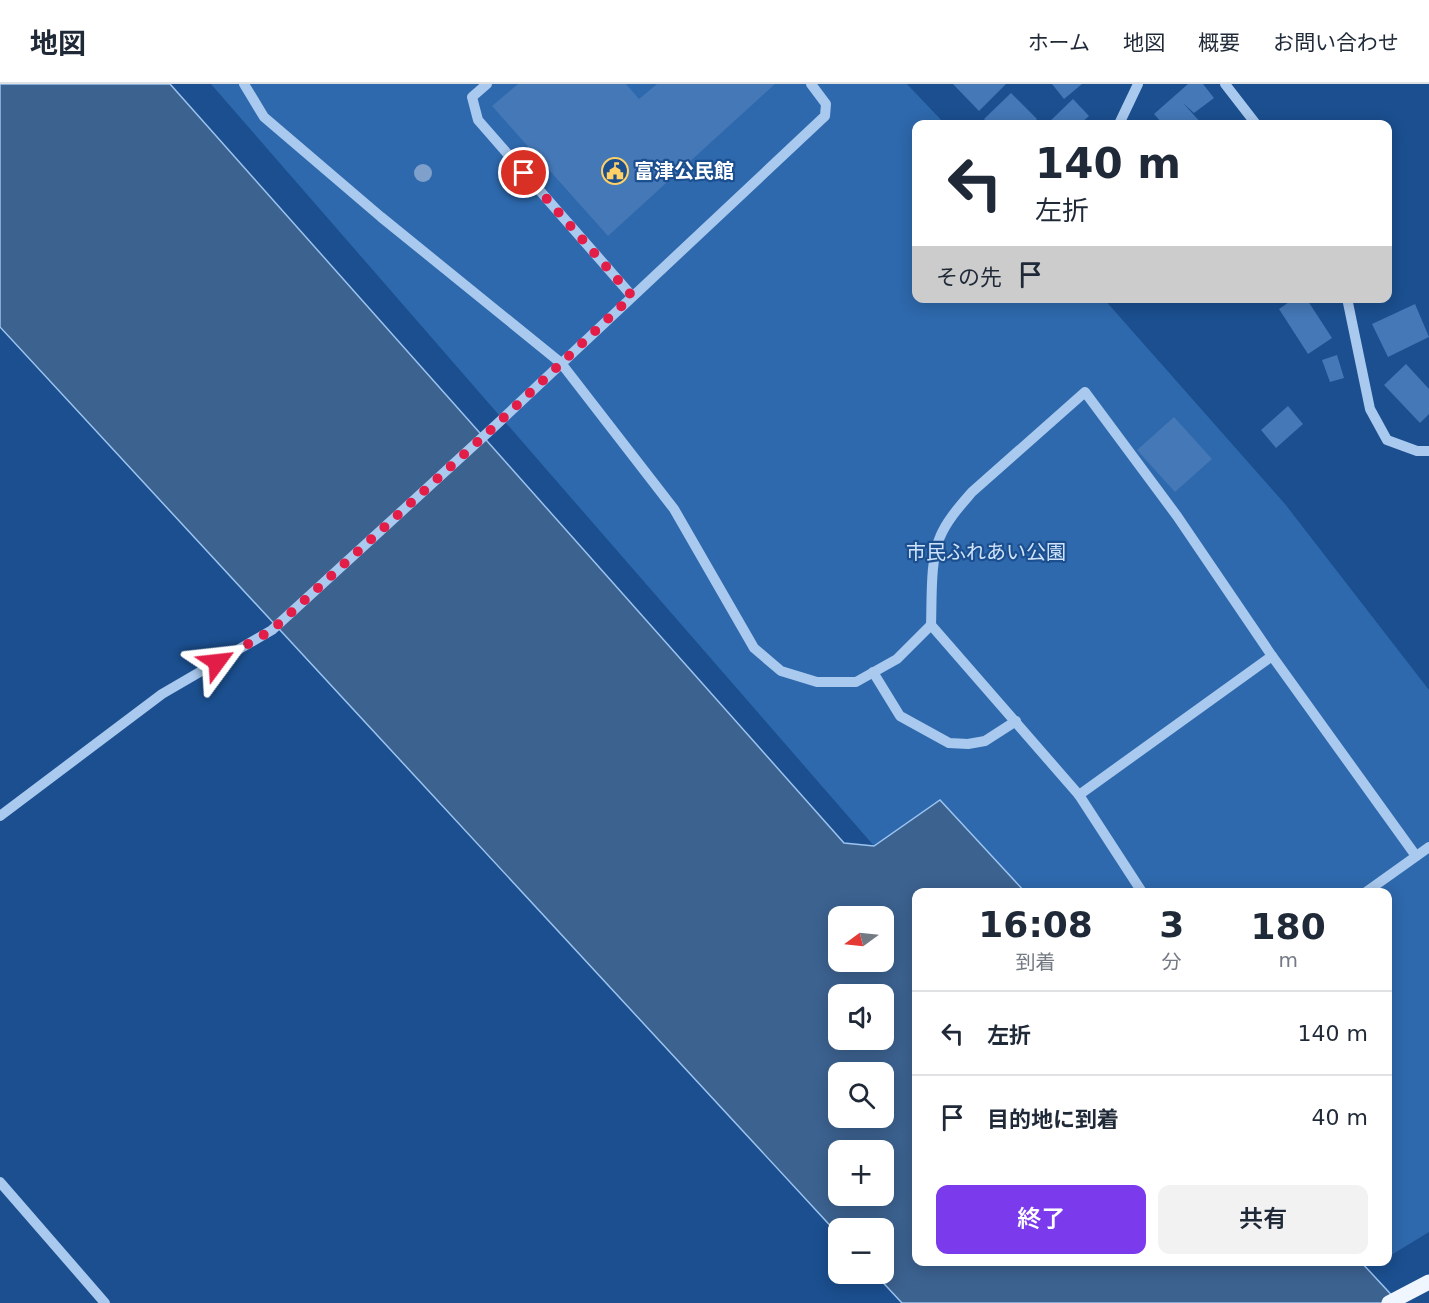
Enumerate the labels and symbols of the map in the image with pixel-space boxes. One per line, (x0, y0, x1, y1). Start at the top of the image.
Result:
pin (498, 147, 549, 198)
public building icon: 富津公民館 (600, 156, 630, 186)
place label: 富津公民館 (634, 159, 734, 183)
park label: 市民ふれあい公園 (906, 540, 1066, 564)
position arrow (185, 630, 249, 694)
north arrow (828, 906, 894, 972)

